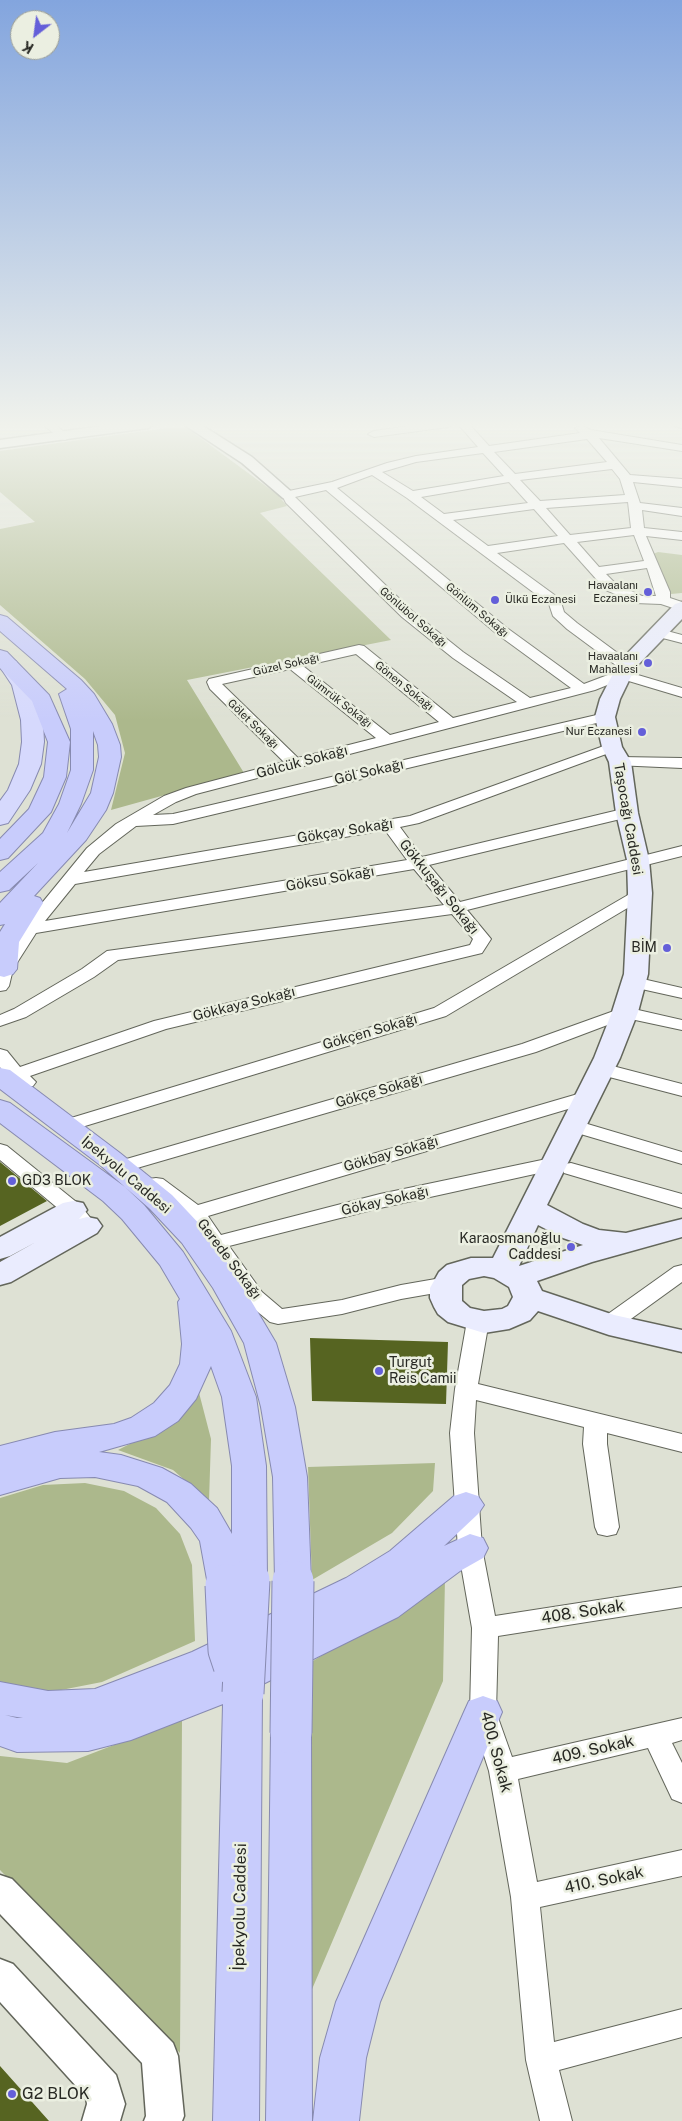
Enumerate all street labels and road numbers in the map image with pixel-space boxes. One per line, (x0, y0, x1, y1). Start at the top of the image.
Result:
street label: Gönlüm Sokağı (443, 580, 511, 640)
street label: Gönlübol Sokağı (377, 584, 449, 650)
street label: Güzel Sokağı (252, 651, 320, 679)
street label: Gönen Sokağı (372, 659, 436, 713)
street label: Gümrük Sokağı (304, 672, 374, 730)
street label: Gölet Sokağı (225, 697, 281, 751)
street label: Gölcük Sokağı (254, 742, 350, 782)
street label: Göl Sokağı (333, 756, 405, 788)
street label: Taşocağı Caddesi (610, 762, 646, 876)
street label: Gökçay Sokağı (296, 815, 394, 847)
street label: Gökkuşağı Sokağı (396, 836, 482, 938)
street label: Göksu Sokağı (285, 863, 375, 895)
street label: Gökkaya Sokağı (191, 983, 297, 1025)
street label: Gökçen Sokağı (321, 1010, 419, 1054)
street label: Gökçe Sokağı (334, 1071, 424, 1111)
street label: Gökbay Sokağı (342, 1132, 440, 1176)
street label: İpekyolu Caddesi (78, 1133, 174, 1217)
street label: Gökay Sokağı (340, 1183, 430, 1219)
street label: Gerede Sokağı (193, 1216, 265, 1302)
street label: 408. Sokak (540, 1596, 626, 1628)
street label: 400. Sokak (476, 1709, 516, 1795)
street label: 409. Sokak (550, 1731, 636, 1769)
street label: İpekyolu Caddesi (229, 1843, 251, 1971)
street label: 410. Sokak (563, 1862, 645, 1898)

